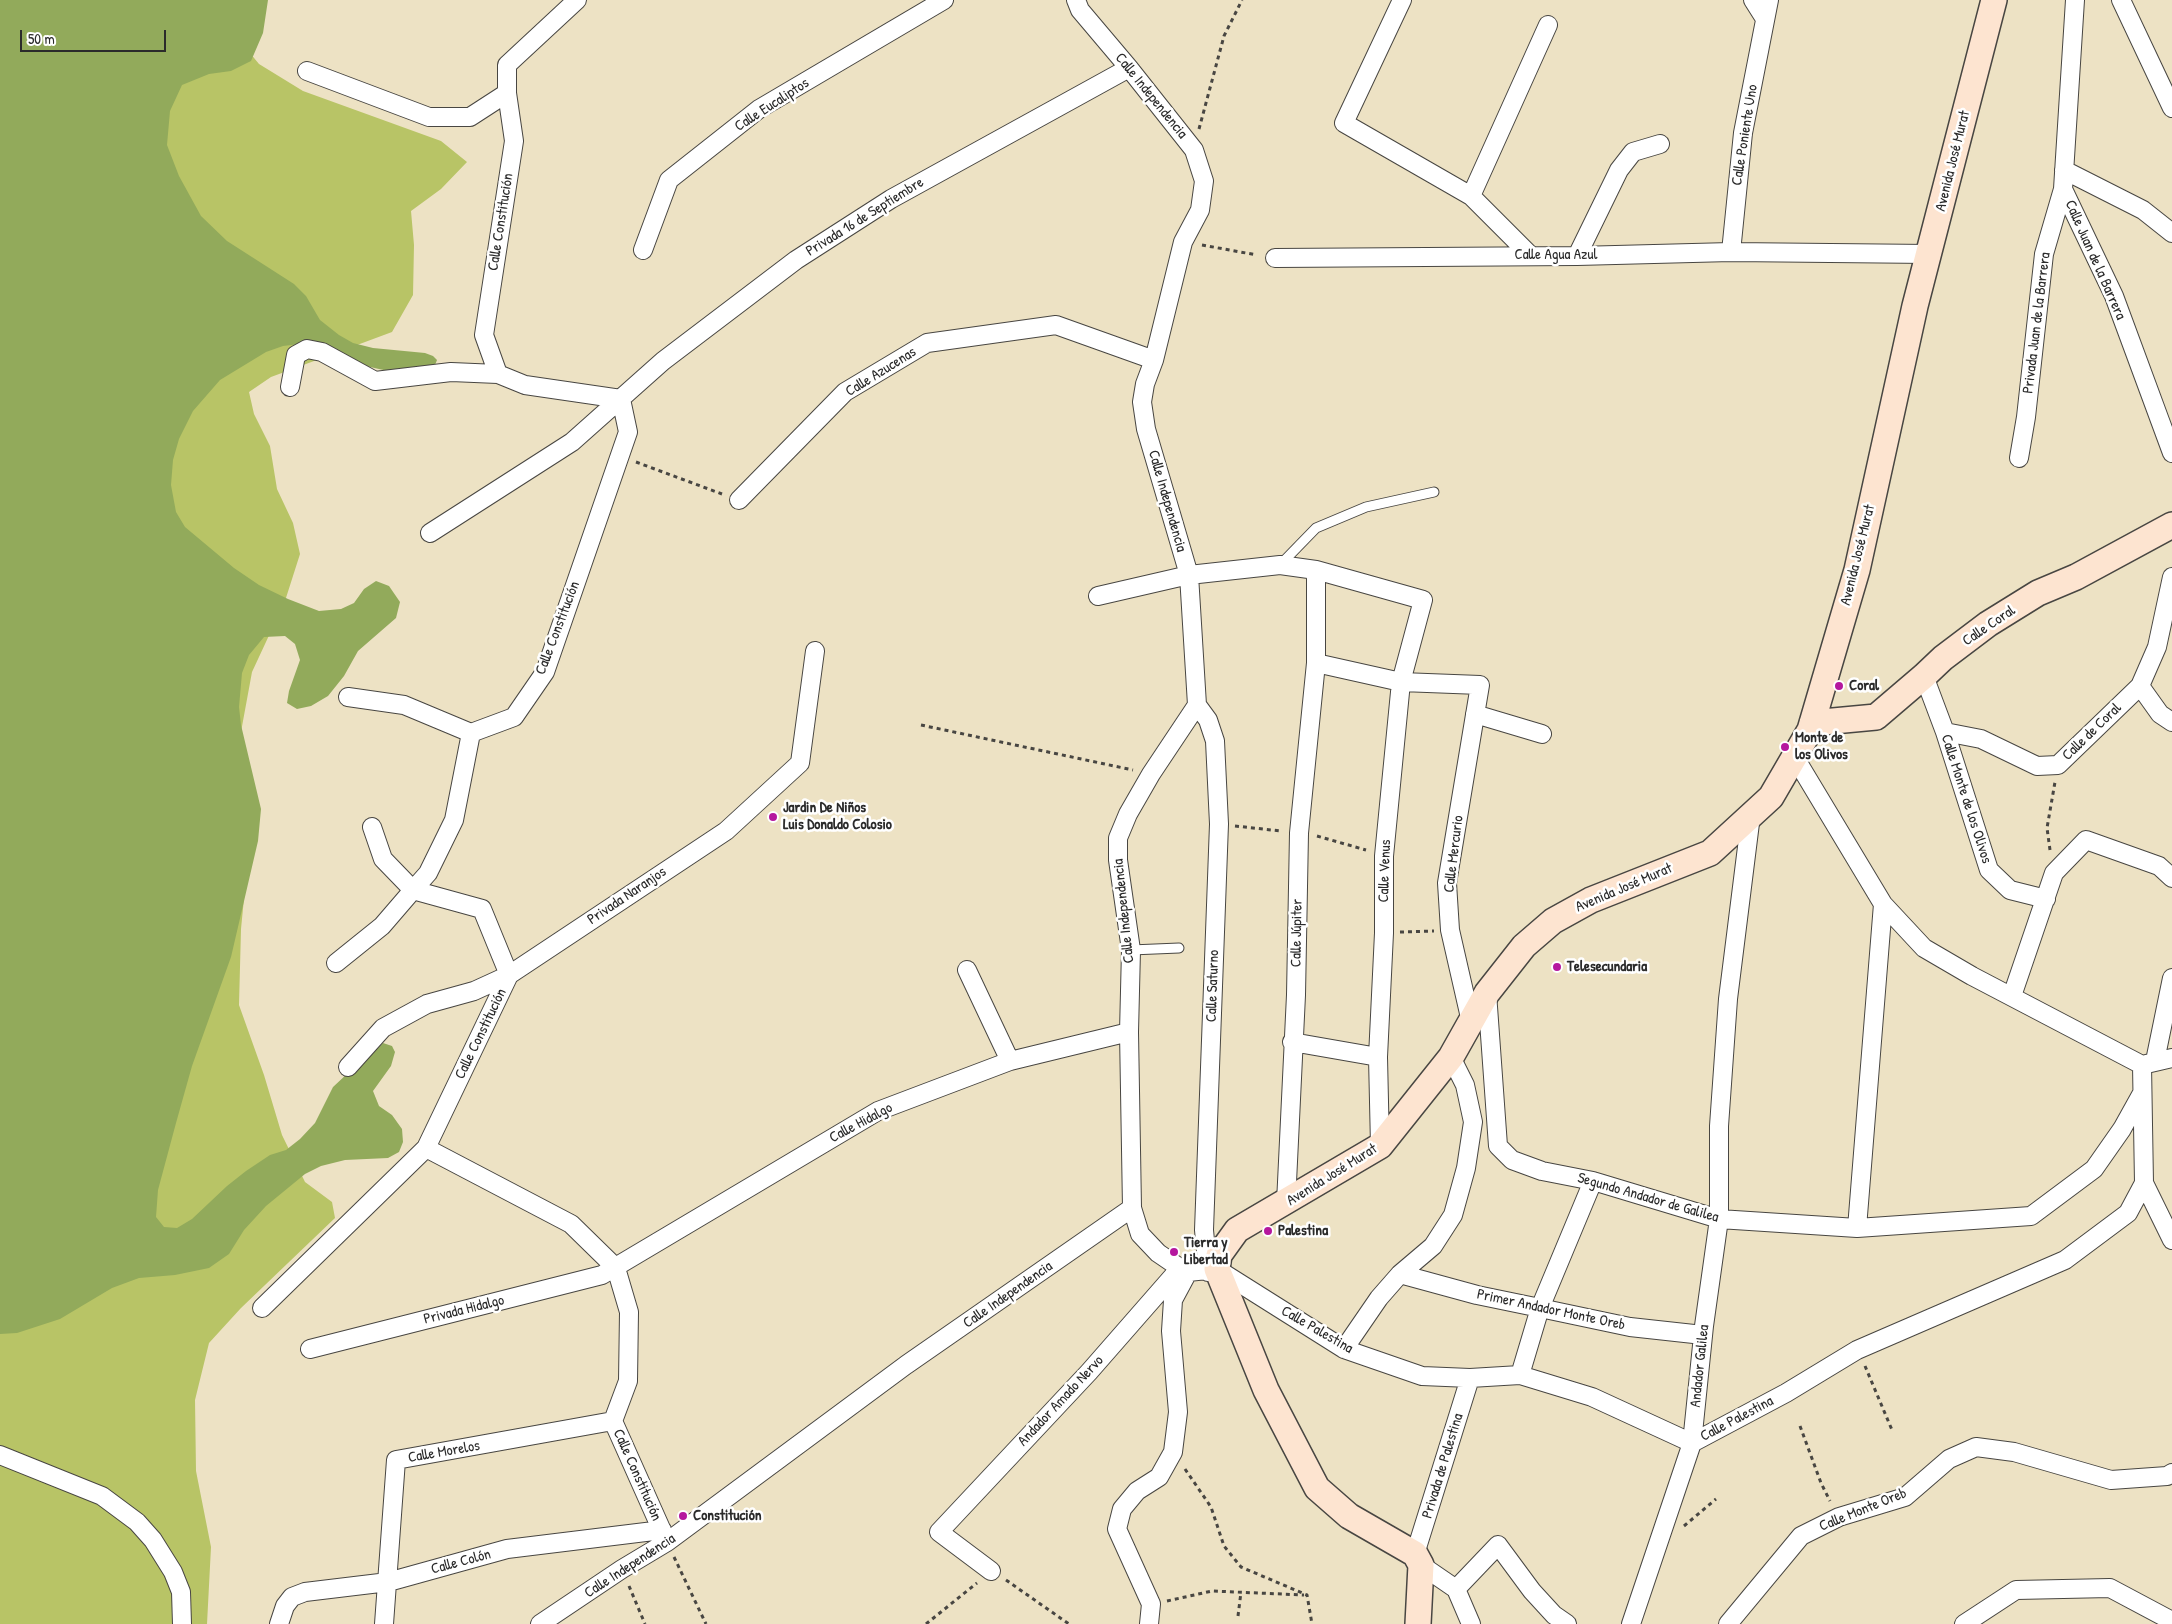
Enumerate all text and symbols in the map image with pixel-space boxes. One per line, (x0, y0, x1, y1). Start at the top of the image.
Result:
scale bar (22, 20, 169, 52)
text: 50 m (28, 28, 55, 49)
street label: Calle Independencia (1111, 50, 1191, 142)
street label: Calle Eucaliptos (731, 74, 813, 136)
street label: Calle Poniente Uno (1728, 83, 1762, 187)
street label: Avenida José Murat (1932, 109, 1974, 213)
street label: Calle Constitución (484, 172, 518, 272)
street label: Privada 16 de Septiembre (803, 173, 927, 261)
street label: Calle Juan de la Barrera (2061, 197, 2129, 323)
street label: Calle Agua Azul (1514, 246, 1598, 264)
street label: Privada Juan de la Barrera (2019, 251, 2055, 395)
street label: Calle Azucenas (842, 343, 920, 401)
street label: Calle Independencia (1144, 448, 1190, 554)
street label: Avenida José Murat (1837, 503, 1879, 607)
street label: Calle Constitución (532, 579, 584, 677)
street label: Calle Coral (1959, 602, 2019, 650)
place label: Coral (1849, 677, 1879, 695)
marker: Coral (1833, 680, 1845, 692)
street label: Calle de Coral (2059, 699, 2125, 765)
place label: Monte de los Olivos (1795, 729, 1848, 764)
street label: Calle Monte de los Olivos (1937, 732, 1995, 866)
marker: Monte de los Olivos (1779, 741, 1791, 753)
place label: Jardin De Niños Luis Donaldo Colosio (783, 799, 892, 834)
marker: Jardin De Niños Luis Donaldo Colosio (767, 811, 779, 823)
street label: Calle Mercurio (1440, 814, 1468, 894)
street label: Calle Venus (1375, 839, 1395, 903)
street label: Calle Independencia (1110, 858, 1138, 964)
street label: Avenida José Murat (1573, 860, 1675, 916)
street label: Privada Naranjos (584, 863, 670, 929)
street label: Calle Júpiter (1287, 899, 1307, 967)
street label: Calle Saturno (1203, 949, 1223, 1023)
place label: Telesecundaria (1567, 958, 1647, 976)
marker: Telesecundaria (1551, 961, 1563, 973)
street label: Calle Constitución (451, 986, 511, 1082)
street label: Calle Hidalgo (826, 1099, 896, 1147)
street label: Avenida José Murat (1283, 1140, 1381, 1210)
street label: Segundo Andador de Galilea (1575, 1169, 1721, 1227)
place label: Palestina (1278, 1222, 1328, 1240)
marker: Palestina (1262, 1225, 1274, 1237)
place label: Tierra y Libertad (1184, 1234, 1228, 1269)
marker: Tierra y Libertad (1168, 1246, 1180, 1258)
street label: Calle Independencia (960, 1258, 1056, 1332)
street label: Primer Andador Monte Oreb (1475, 1285, 1627, 1335)
street label: Privada Hidalgo (422, 1291, 506, 1329)
street label: Calle Palestina (1278, 1302, 1356, 1358)
street label: Andador Galilea (1687, 1324, 1713, 1408)
street label: Andador Amado Nervo (1014, 1352, 1108, 1450)
street label: Calle Palestina (1697, 1392, 1777, 1446)
street label: Privada de Palestina (1419, 1411, 1467, 1521)
street label: Calle Constitución (609, 1426, 665, 1524)
street label: Calle Morelos (407, 1437, 481, 1467)
street label: Calle Monte Oreb (1817, 1484, 1909, 1536)
place label: Constitución (693, 1507, 762, 1525)
marker: Constitución (677, 1510, 689, 1522)
street label: Calle Independencia (581, 1530, 679, 1602)
street label: Calle Colón (429, 1545, 493, 1579)

